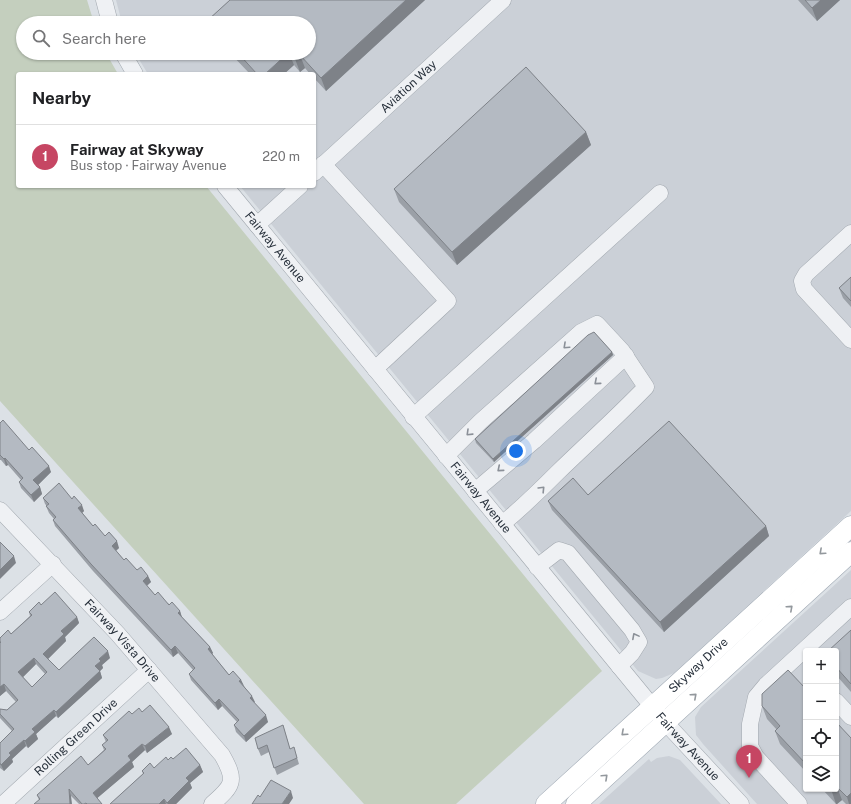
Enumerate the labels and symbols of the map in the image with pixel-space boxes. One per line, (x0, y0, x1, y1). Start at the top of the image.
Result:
street label: Aviation Way (377, 57, 440, 116)
street label: Fairway Avenue (242, 209, 309, 286)
one-way arrow (563, 341, 570, 348)
one-way arrow (594, 377, 601, 384)
one-way arrow (466, 428, 474, 436)
your location (506, 441, 526, 461)
street label: Fairway Avenue (447, 459, 514, 536)
one-way arrow (498, 465, 505, 472)
one-way arrow (537, 486, 544, 494)
one-way arrow (819, 547, 827, 555)
street label: Fairway Vista Drive (82, 596, 163, 685)
one-way arrow (785, 606, 792, 613)
one-way arrow (633, 632, 640, 640)
street label: Skyway Drive (666, 635, 731, 696)
one-way arrow (689, 693, 696, 700)
street label: Rolling Green Drive (31, 695, 121, 779)
street label: Fairway Avenue (653, 710, 723, 784)
one-way arrow (621, 728, 628, 735)
pin: 1 (736, 745, 762, 778)
one-way arrow (600, 775, 608, 782)

